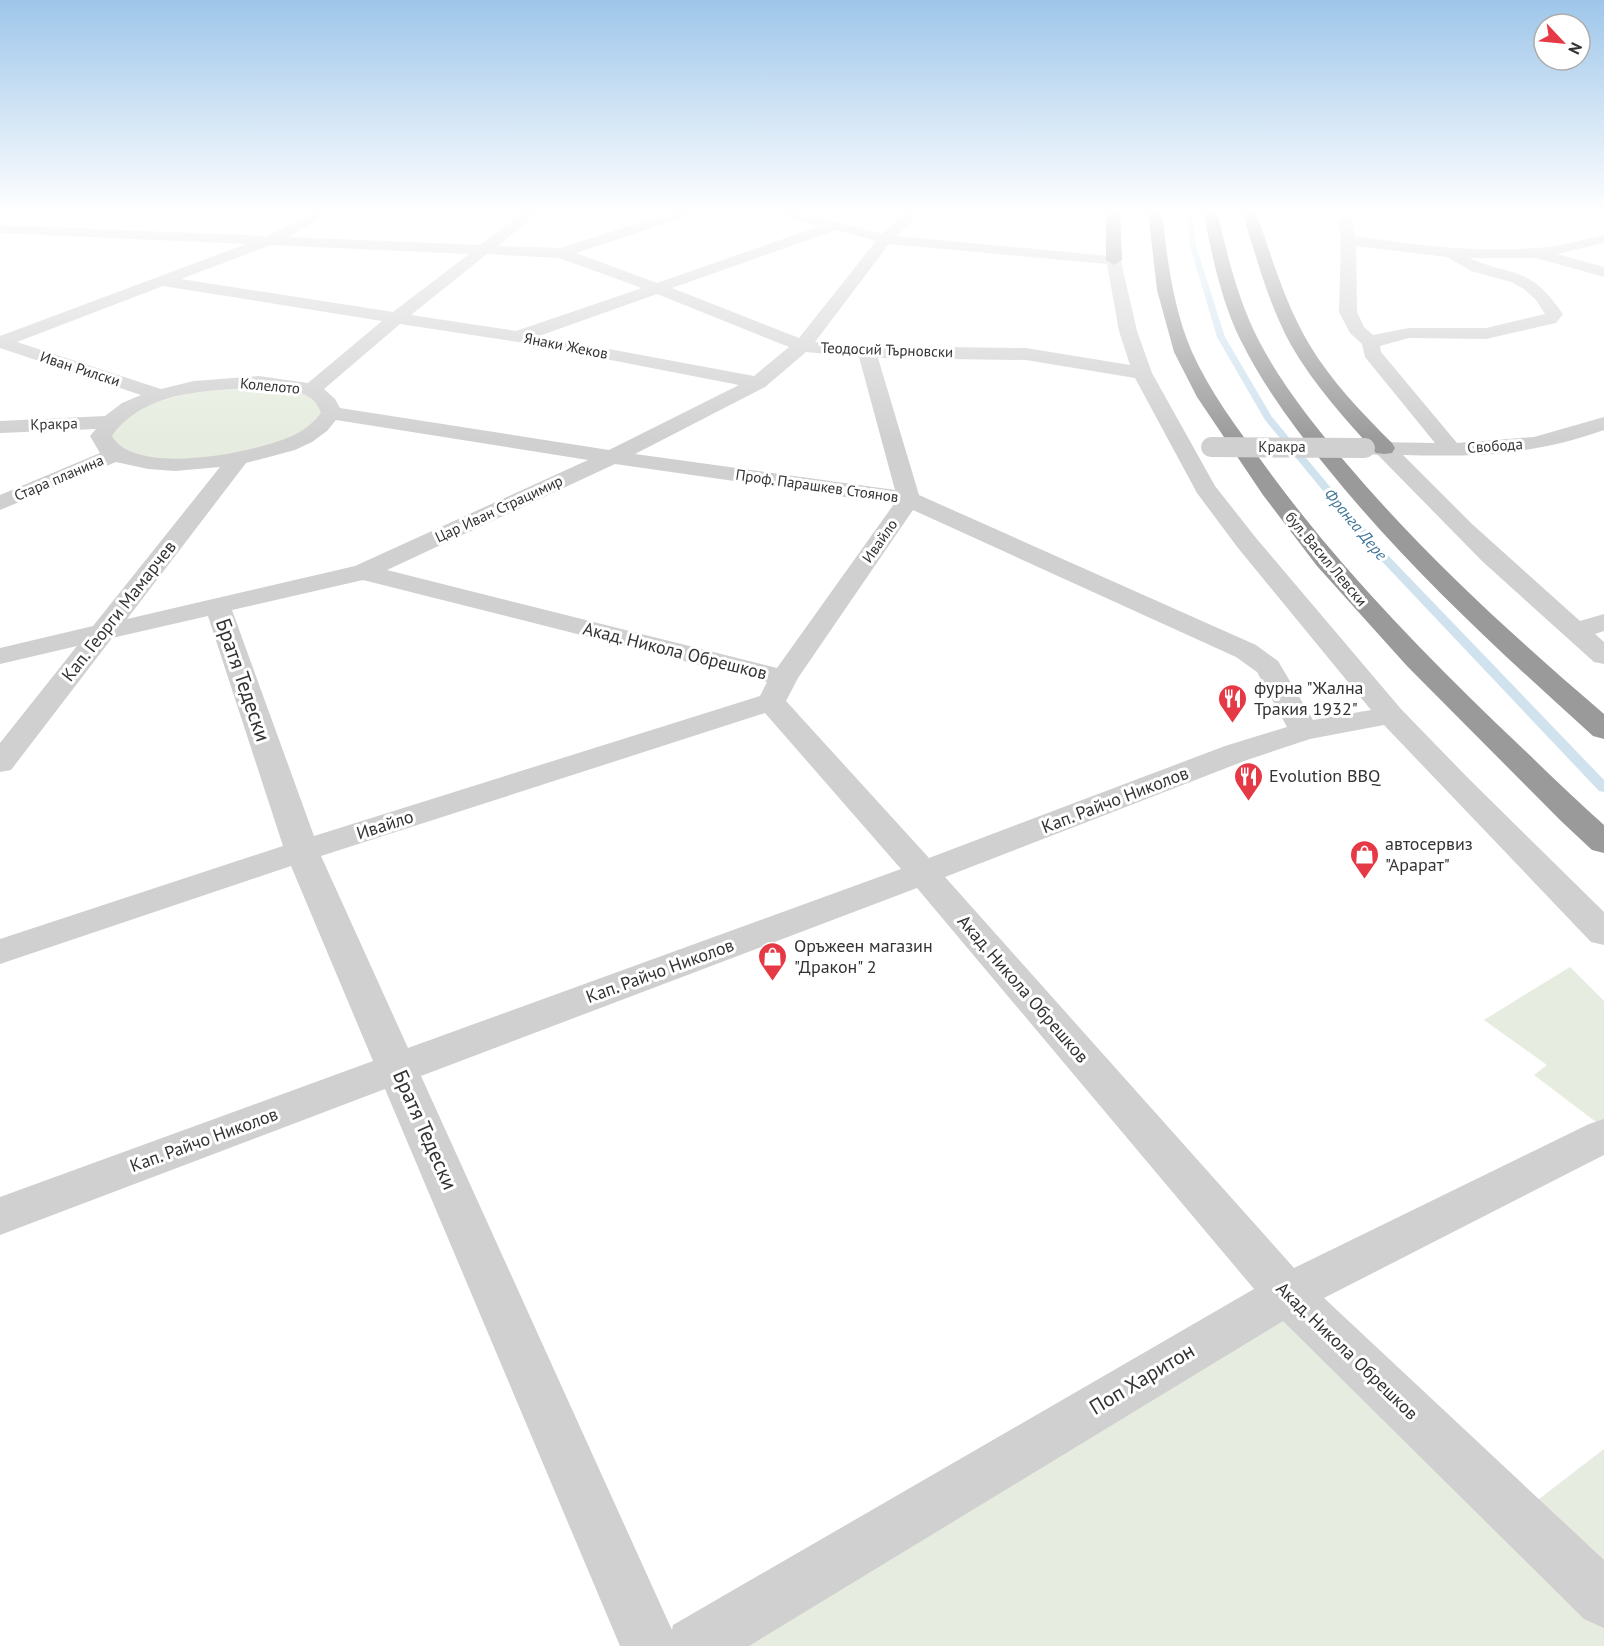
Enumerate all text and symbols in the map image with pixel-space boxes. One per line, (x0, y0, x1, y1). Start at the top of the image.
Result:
north arrow (1532, 12, 1592, 72)
text: N (1564, 39, 1587, 58)
street label: Янаки Жеков (522, 328, 610, 363)
street label: Теодосий Търновски (820, 338, 954, 361)
street label: Иван Рилски (38, 347, 123, 390)
street label: Колелото (239, 373, 301, 398)
street label: Кракра (30, 413, 78, 434)
street label: Свобода (1467, 434, 1523, 457)
street label: Кракра (1258, 437, 1306, 456)
street label: Стара планина (11, 450, 106, 505)
street label: Проф. Парашкев Стоянов (734, 465, 900, 506)
street label: Цар Иван Страцимир (432, 471, 566, 546)
water label: Франга Дере (1320, 484, 1392, 564)
street label: бул. Васил Левски (1281, 508, 1371, 610)
street label: Ивайло (858, 515, 901, 566)
street label: Кап. Георги Мамарчев (56, 536, 181, 686)
street label: Братя Тедески (210, 615, 277, 745)
street label: Акад. Никола Обрешков (581, 617, 770, 685)
place label: фурна "Жална Тракия 1932" (1254, 676, 1364, 720)
restaurant icon: фурна "Жална Тракия 1932" (1217, 682, 1249, 724)
restaurant icon: Evolution BBQ (1232, 760, 1264, 802)
street label: Кап. Райчо Николов (1038, 761, 1192, 838)
place label: Evolution BBQ (1269, 764, 1381, 787)
street label: Ивайло (353, 805, 416, 845)
place label: автосервиз "Арарат" (1385, 832, 1473, 876)
shop icon: автосервиз "Арарат" (1348, 838, 1380, 880)
street label: Акад. Никола Обрешков (953, 910, 1094, 1067)
street label: Кап. Райчо Николов (583, 933, 737, 1008)
place label: Оръжеен магазин "Дракон" 2 (794, 934, 933, 978)
shop icon: Оръжеен магазин "Дракон" 2 (757, 940, 789, 982)
street label: Братя Тедески (387, 1066, 464, 1194)
street label: Кап. Райчо Николов (127, 1102, 281, 1177)
street label: Акад. Никола Обрешков (1271, 1277, 1423, 1425)
street label: Поп Харитон (1084, 1337, 1199, 1421)

